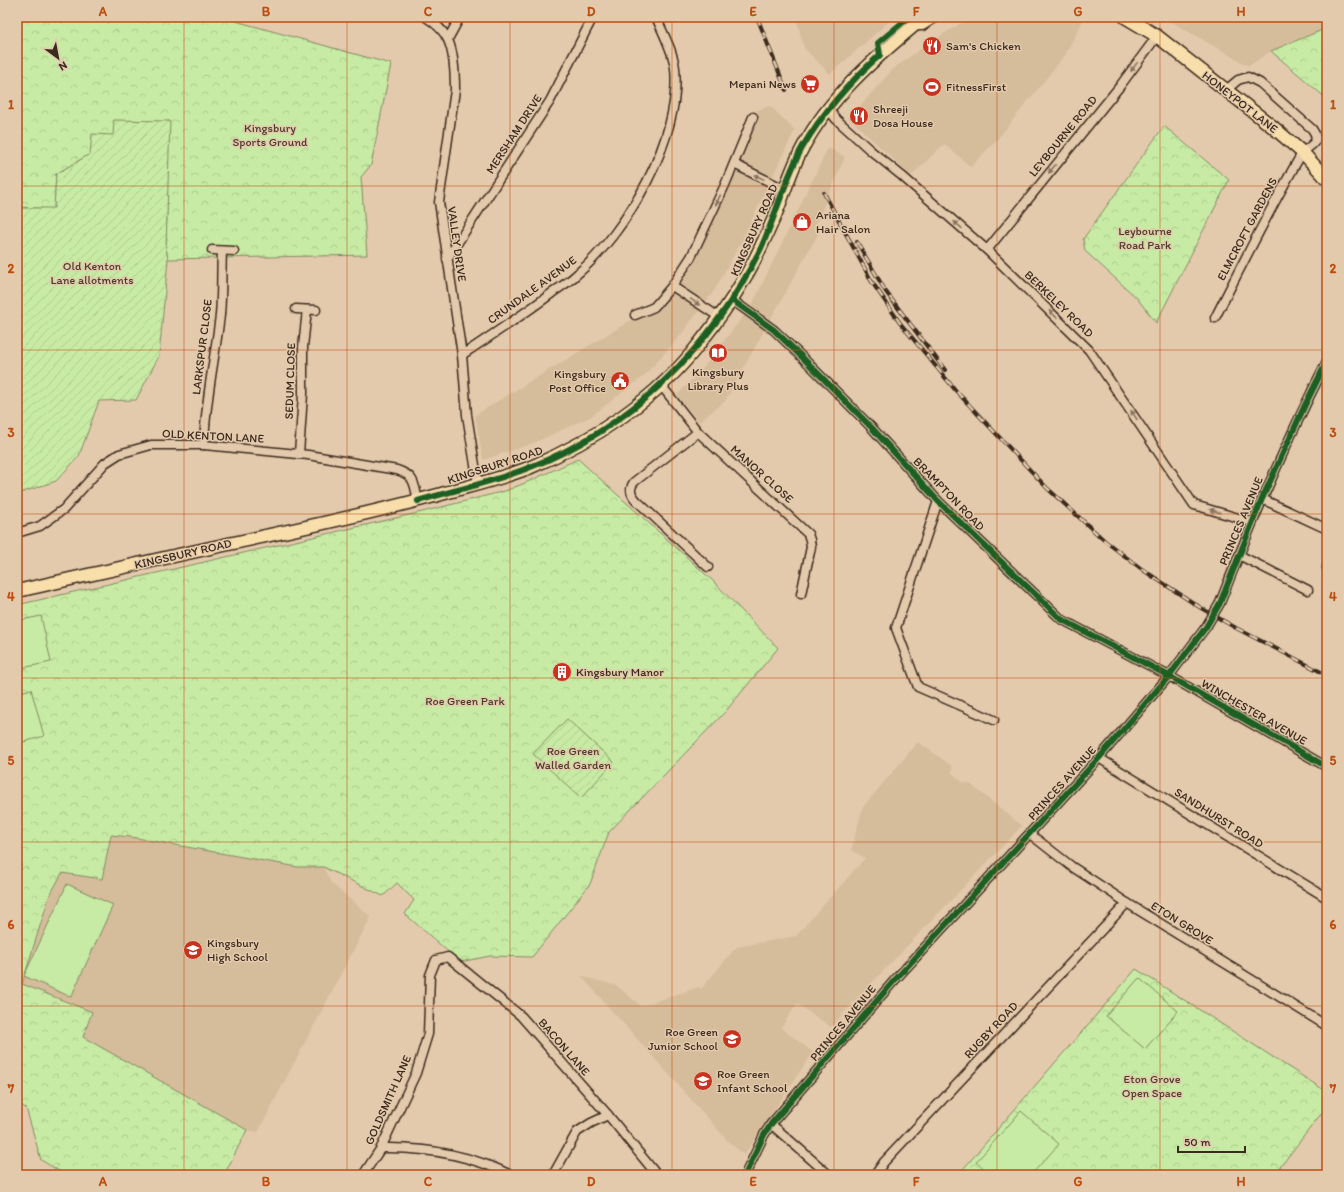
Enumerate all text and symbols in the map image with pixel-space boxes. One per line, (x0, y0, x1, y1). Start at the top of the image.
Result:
text: A (98, 4, 108, 19)
text: B (262, 4, 271, 19)
text: C (424, 4, 433, 19)
text: D (587, 4, 596, 19)
text: E (749, 4, 757, 19)
text: F (913, 4, 920, 19)
text: G (1074, 4, 1083, 19)
text: H (1237, 4, 1246, 19)
restaurant icon: Sam's Chicken (921, 35, 943, 57)
north arrow (38, 38, 78, 78)
place label: Sam's Chicken (946, 39, 1021, 53)
text: N (56, 59, 70, 74)
one-way arrow (1129, 62, 1138, 73)
street label: HONEYPOT LANE (1199, 68, 1281, 136)
supermarket icon: Mepani News (799, 73, 821, 95)
sports icon: FitnessFirst (921, 76, 943, 98)
place label: Mepani News (729, 77, 796, 91)
place label: FitnessFirst (946, 80, 1007, 94)
street label: MERSHAM DRIVE (483, 91, 545, 176)
street label: LEYBOURNE ROAD (1026, 93, 1100, 179)
text: 1 (8, 97, 14, 112)
text: 1 (1330, 97, 1336, 112)
place label: Shreeji Dosa House (873, 102, 933, 130)
restaurant icon: Shreeji Dosa House (848, 105, 870, 127)
park label: Kingsbury Sports Ground (232, 121, 308, 149)
one-way arrow (1048, 163, 1057, 174)
one-way arrow (753, 174, 765, 180)
street label: ELMCROFT GARDENS (1214, 175, 1280, 283)
street label: KINGSBURY ROAD (727, 182, 781, 278)
one-way arrow (715, 194, 721, 206)
street label: VALLEY DRIVE (445, 205, 469, 283)
place label: Ariana Hair Salon (816, 208, 871, 236)
shop icon: Ariana Hair Salon (791, 211, 813, 233)
one-way arrow (953, 221, 963, 230)
park label: Leybourne Road Park (1118, 224, 1172, 252)
street label: CRUNDALE AVENUE (485, 253, 579, 327)
park label: Old Kenton Lane allotments (50, 259, 134, 287)
text: 2 (8, 261, 15, 276)
text: 2 (1330, 261, 1337, 276)
street label: BERKELEY ROAD (1022, 268, 1096, 340)
street label: LARKSPUR CLOSE (189, 298, 215, 396)
one-way arrow (690, 298, 700, 306)
one-way arrow (1048, 310, 1058, 319)
street label: SEDUM CLOSE (282, 342, 298, 420)
library icon: Kingsbury Library Plus (707, 342, 729, 364)
place label: Kingsbury Library Plus (687, 365, 749, 393)
place label: Kingsbury Post Office (549, 367, 606, 395)
public building icon: Kingsbury Post Office (609, 370, 631, 392)
one-way arrow (1130, 410, 1138, 420)
text: 3 (7, 425, 15, 440)
text: 3 (1329, 425, 1337, 440)
street label: OLD KENTON LANE (162, 426, 265, 446)
street label: MANOR CLOSE (728, 442, 797, 506)
street label: KINGSBURY ROAD (446, 443, 545, 487)
street label: BRAMPTON ROAD (910, 454, 988, 534)
street label: PRINCES AVENUE (1216, 474, 1266, 567)
one-way arrow (1209, 508, 1221, 514)
street label: KINGSBURY ROAD (133, 536, 233, 572)
text: 4 (7, 589, 15, 604)
text: 4 (1329, 589, 1337, 604)
building icon: Kingsbury Manor (551, 661, 573, 683)
place label: Kingsbury Manor (576, 665, 664, 679)
street label: WINCHESTER AVENUE (1199, 676, 1310, 748)
park label: Roe Green Park (425, 694, 505, 708)
street label: PRINCES AVENUE (1025, 743, 1099, 823)
park label: Roe Green Walled Garden (535, 744, 611, 772)
text: 5 (8, 753, 15, 768)
text: 5 (1330, 753, 1337, 768)
street label: SANDHURST ROAD (1172, 785, 1266, 851)
street label: ETON GROVE (1148, 898, 1216, 948)
text: 6 (8, 917, 15, 932)
text: 6 (1330, 917, 1337, 932)
place label: Kingsbury High School (207, 936, 268, 964)
school or university icon: Kingsbury High School (182, 939, 204, 961)
street label: PRINCES AVENUE (807, 982, 879, 1064)
street label: RUGBY ROAD (961, 999, 1021, 1061)
street label: BACON LANE (535, 1016, 593, 1079)
place label: Roe Green Junior School (648, 1025, 719, 1053)
school or university icon: Roe Green Junior School (721, 1028, 743, 1050)
street label: GOLDSMITH LANE (362, 1053, 414, 1147)
place label: Roe Green Infant School (717, 1067, 788, 1095)
school or university icon: Roe Green Infant School (692, 1070, 714, 1092)
park label: Eton Grove Open Space (1122, 1072, 1182, 1100)
text: 7 (7, 1081, 15, 1096)
text: 7 (1329, 1081, 1337, 1096)
scale bar (1178, 1128, 1245, 1154)
text: 50 m (1184, 1135, 1210, 1149)
text: A (98, 1174, 108, 1189)
text: B (262, 1174, 271, 1189)
text: C (424, 1174, 433, 1189)
text: D (587, 1174, 596, 1189)
text: E (749, 1174, 757, 1189)
text: F (913, 1174, 920, 1189)
text: G (1074, 1174, 1083, 1189)
text: H (1237, 1174, 1246, 1189)

